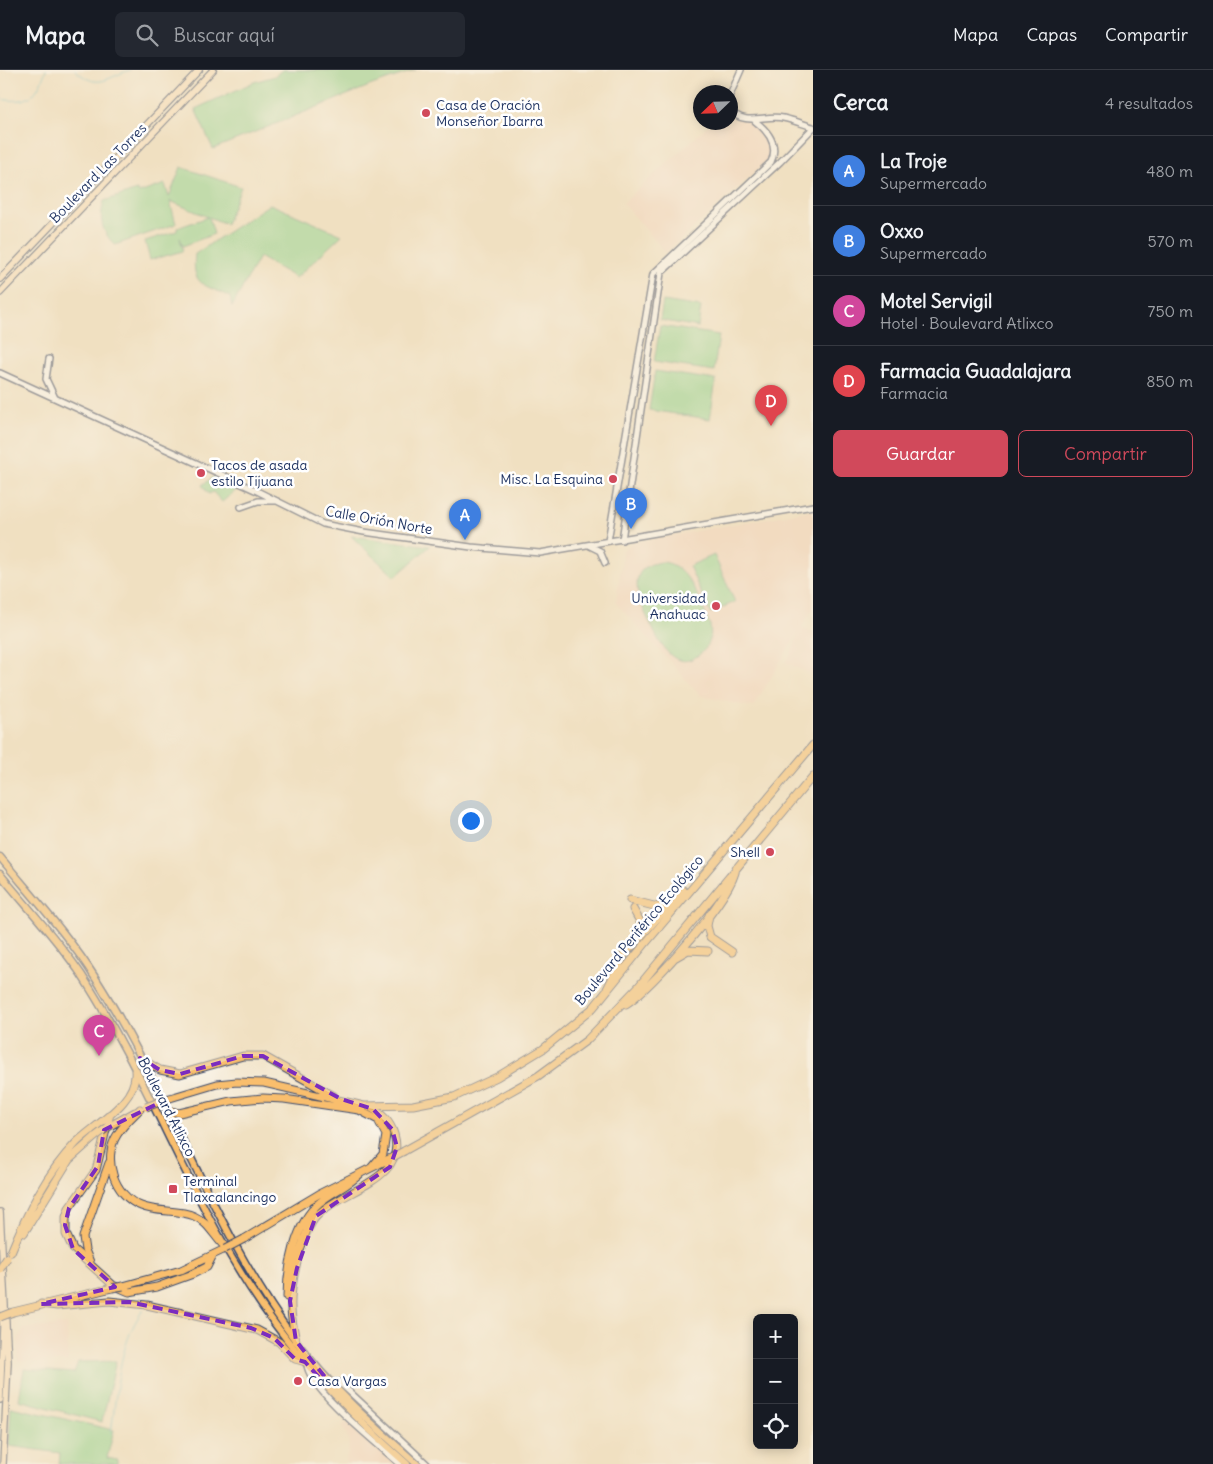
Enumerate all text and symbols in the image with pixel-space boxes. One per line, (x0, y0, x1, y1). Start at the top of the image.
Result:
search box (115, 12, 465, 57)
text: Mapa (25, 20, 85, 50)
icon: search (133, 21, 161, 49)
text: Buscar aquí (173, 23, 275, 47)
text: Mapa (953, 23, 998, 46)
text: Capas (1026, 23, 1077, 46)
text: Compartir (1105, 23, 1188, 46)
north arrow (693, 85, 738, 130)
text: Cerca (833, 89, 888, 116)
text: 4 resultados (1105, 93, 1193, 113)
place label: Casa de Oración Monseñor Ibarra (436, 96, 543, 130)
marker: Casa de Oración Monseñor Ibarra (420, 107, 432, 119)
street label: Boulevard Las Torres (46, 119, 150, 227)
text: La Troje (880, 149, 947, 173)
text: A (844, 161, 854, 181)
text: 480 m (1146, 161, 1193, 181)
text: Supermercado (880, 173, 987, 193)
text: Oxxo (880, 219, 924, 243)
text: B (844, 231, 854, 251)
text: 570 m (1148, 231, 1193, 251)
text: Supermercado (880, 243, 987, 263)
text: Motel Servigil (880, 289, 992, 313)
text: C (844, 301, 854, 321)
text: 750 m (1148, 301, 1193, 321)
text: Hotel · Boulevard Atlixco (880, 313, 1054, 333)
text: Farmacia Guadalajara (880, 359, 1071, 383)
text: D (843, 371, 855, 391)
text: 850 m (1146, 371, 1193, 391)
text: Farmacia (880, 383, 948, 403)
pin: D (755, 385, 787, 426)
button: Guardar (833, 430, 1008, 477)
button: Compartir (1018, 430, 1193, 477)
place label: Tacos de asada estilo Tijuana (211, 456, 307, 490)
marker: Tacos de asada estilo Tijuana (195, 467, 207, 479)
place label: Misc. La Esquina (500, 470, 603, 488)
marker: Misc. La Esquina (607, 473, 619, 485)
pin: B (615, 488, 647, 529)
pin: A (449, 499, 481, 540)
street label: Calle Orión Norte (324, 502, 434, 538)
place label: Universidad Anahuac (631, 589, 706, 623)
marker: Universidad Anahuac (710, 600, 722, 612)
your location (458, 808, 484, 834)
place label: Shell (730, 843, 760, 861)
marker: Shell (764, 846, 776, 858)
street label: Boulevard Periférico Ecológico (571, 851, 707, 1009)
pin: C (83, 1015, 115, 1056)
street label: Boulevard Atlixco (134, 1054, 200, 1160)
place label: Terminal Tlaxcalancingo (183, 1172, 276, 1206)
marker: Terminal Tlaxcalancingo (167, 1183, 179, 1195)
map controls (753, 1314, 798, 1449)
button: + (753, 1314, 798, 1359)
button: − (753, 1359, 798, 1404)
place label: Casa Vargas (308, 1372, 387, 1390)
marker: Casa Vargas (292, 1375, 304, 1387)
button: locate (753, 1404, 798, 1449)

